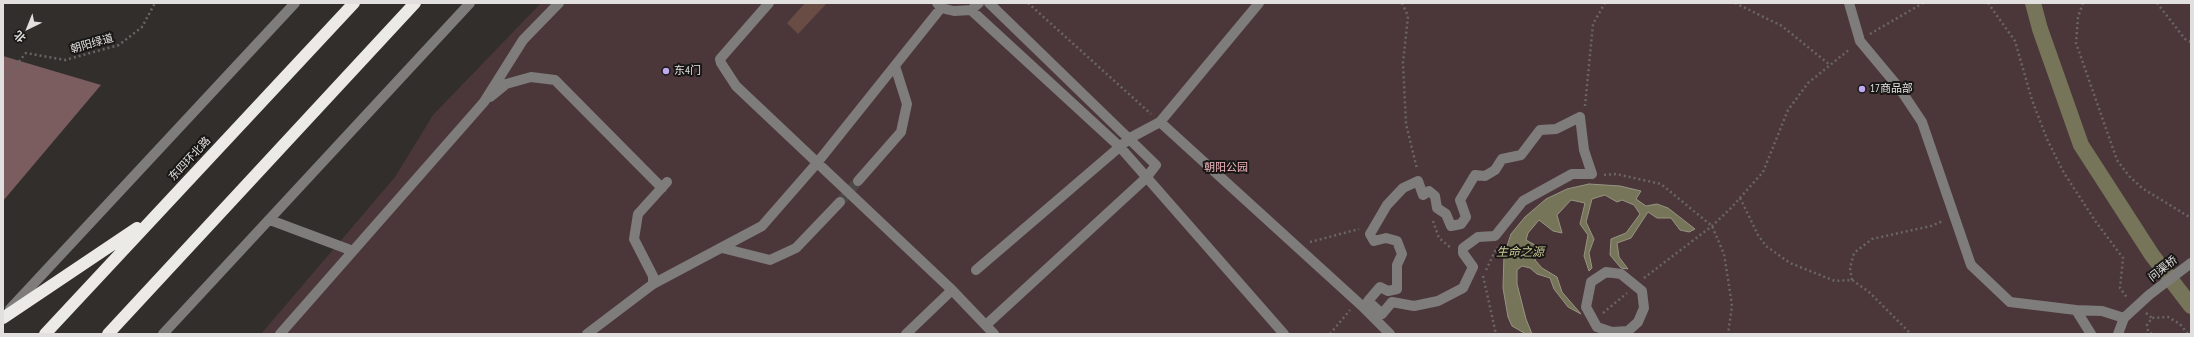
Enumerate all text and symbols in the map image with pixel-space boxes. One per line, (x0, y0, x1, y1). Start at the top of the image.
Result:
north arrow (8, 8, 48, 48)
text: 北 (11, 28, 29, 46)
street label: 朝阳绿道 (69, 32, 115, 56)
place label: 东4门 (674, 64, 701, 78)
marker: 东4门 (661, 66, 671, 76)
place label: 17商品部 (1870, 82, 1913, 96)
marker: 17商品部 (1857, 84, 1867, 94)
street label: 东四环北路 (166, 134, 214, 184)
park label: 朝阳公园 (1204, 161, 1248, 175)
water label: 生命之源 (1496, 246, 1544, 260)
street label: 问渠桥 (2146, 254, 2180, 284)

